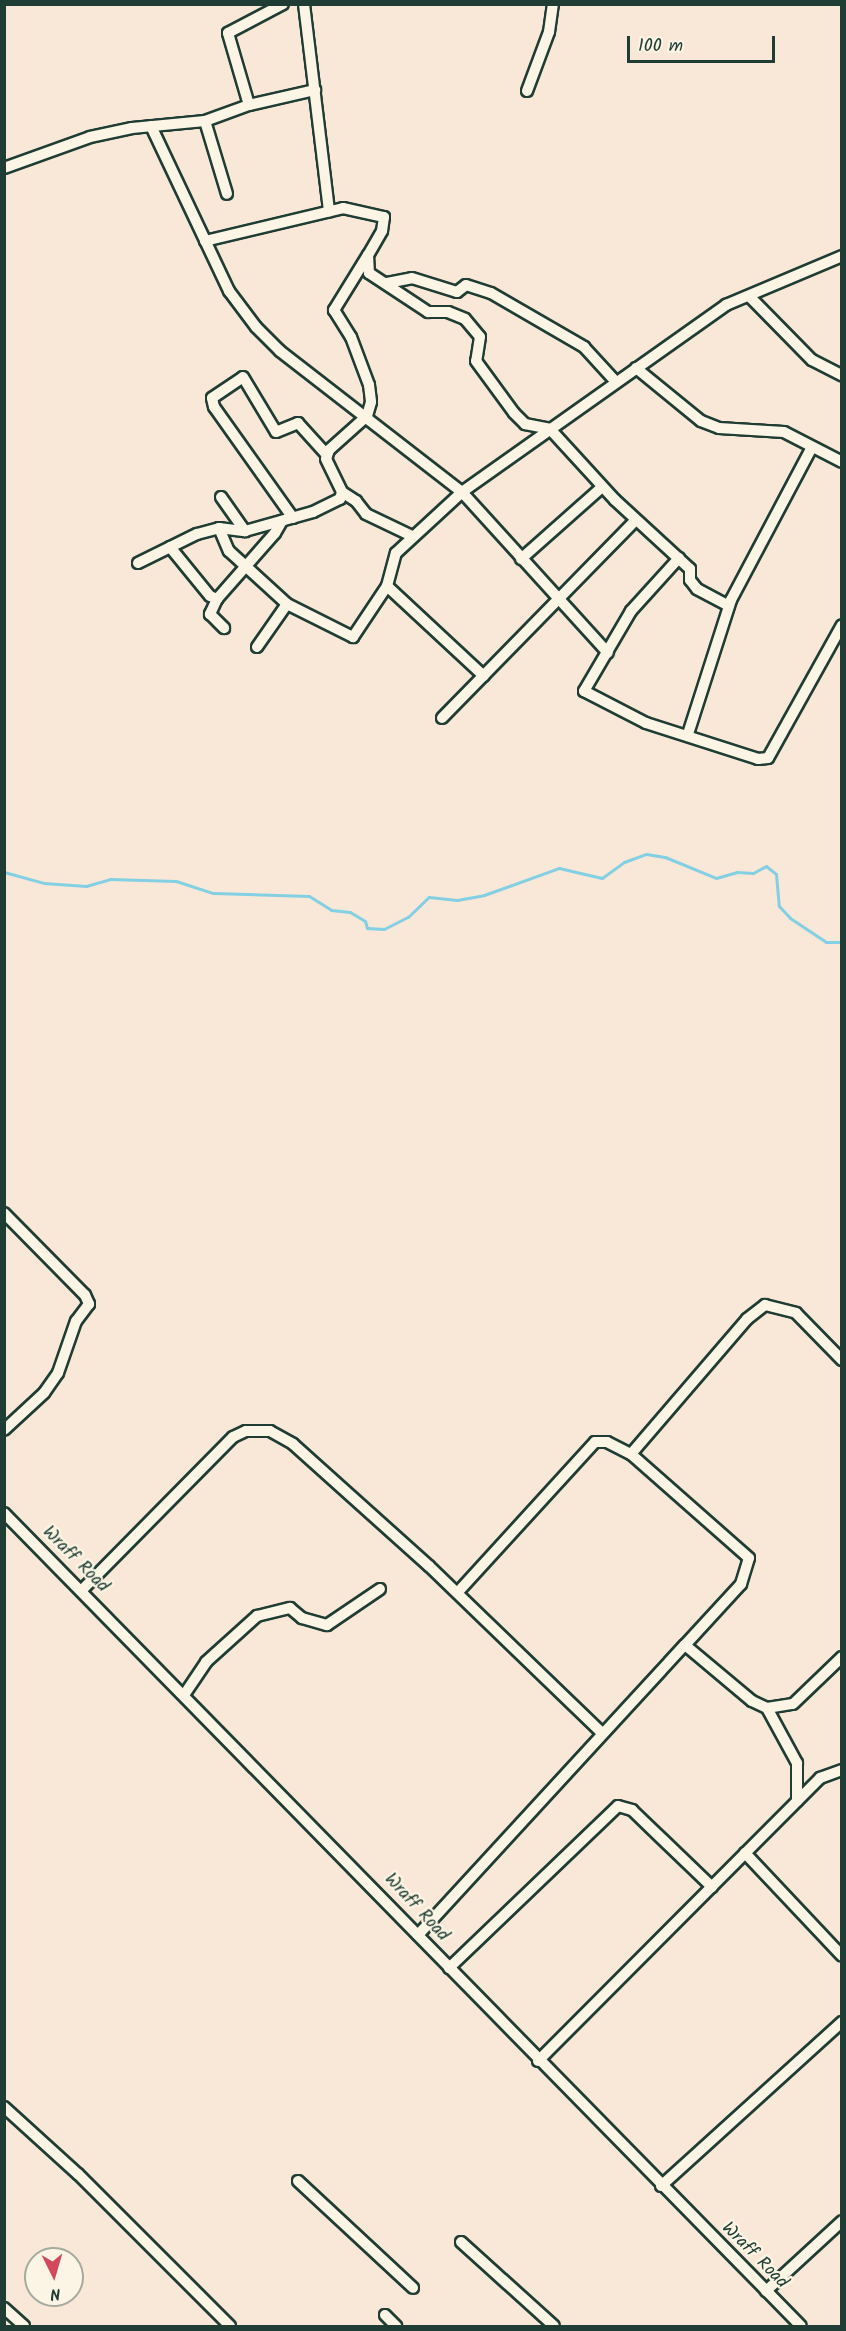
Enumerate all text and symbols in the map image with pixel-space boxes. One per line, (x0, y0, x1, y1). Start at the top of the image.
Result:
scale bar (630, 24, 778, 62)
text: 100 m (638, 32, 683, 61)
street label: Wraff Road (37, 1522, 113, 1598)
street label: Wraff Road (379, 1869, 453, 1947)
street label: Wraff Road (716, 2218, 792, 2294)
north arrow (24, 2247, 84, 2307)
text: N (49, 2281, 62, 2306)

